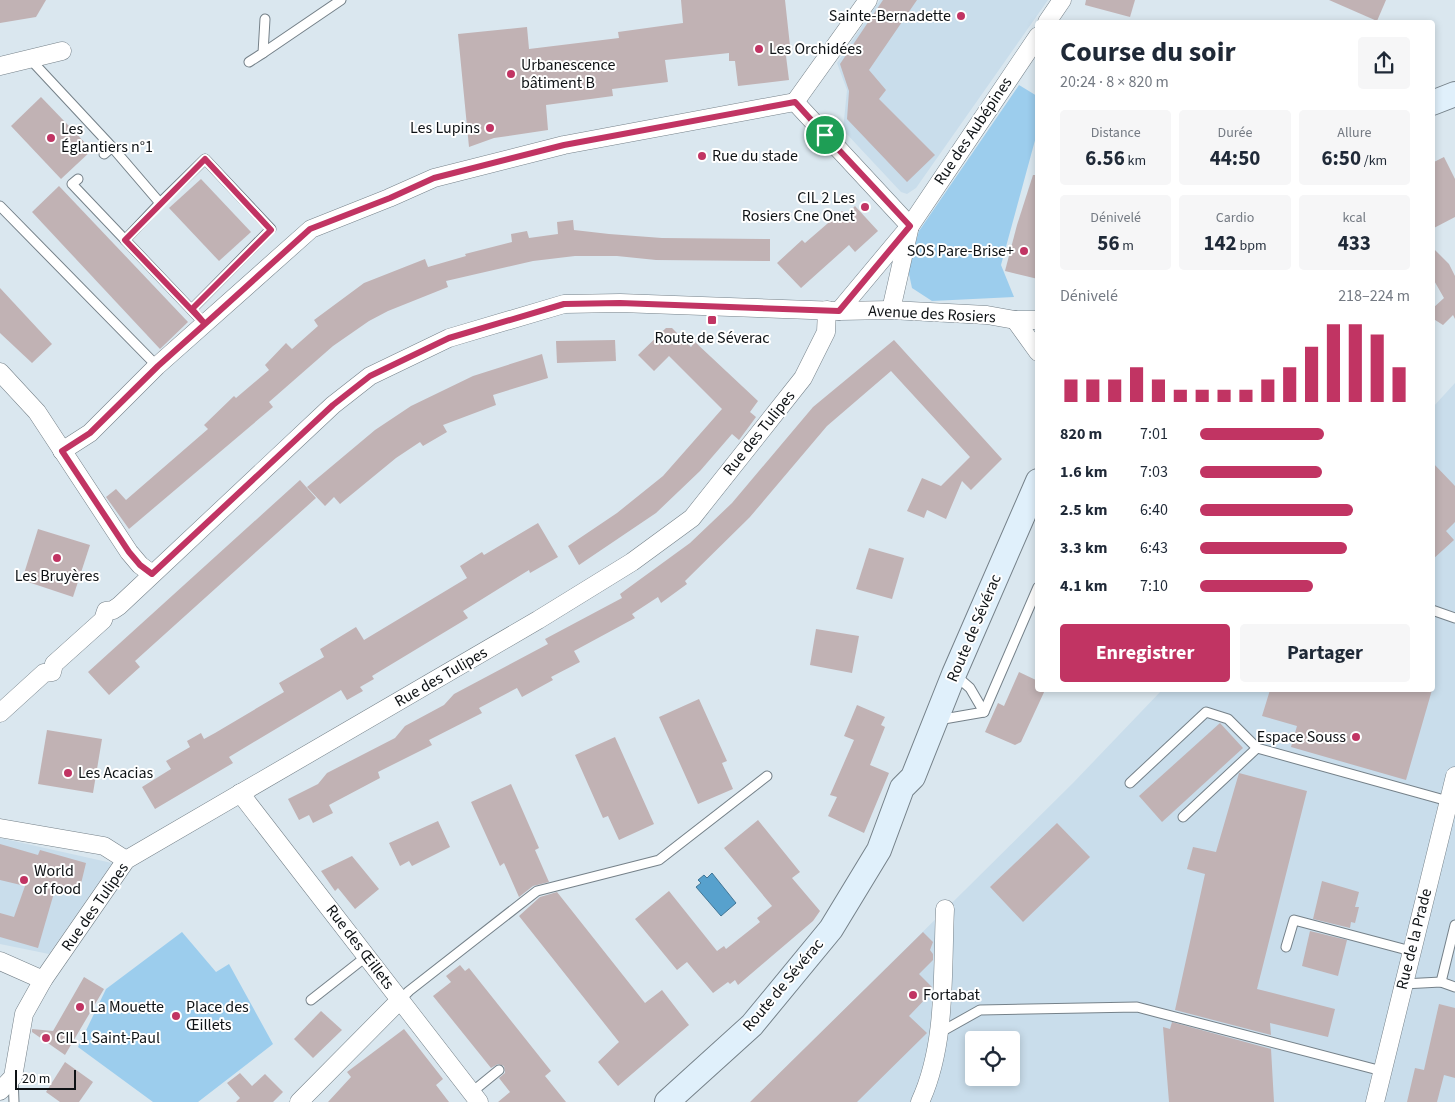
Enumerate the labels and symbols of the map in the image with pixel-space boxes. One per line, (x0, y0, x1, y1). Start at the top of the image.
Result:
place label: Sainte-Bernadette (829, 5, 951, 27)
marker: Sainte-Bernadette (955, 10, 967, 22)
place label: Les Orchidées (769, 38, 862, 60)
marker: Les Orchidées (753, 43, 765, 55)
place label: Urbanescence bâtiment B (521, 54, 616, 94)
marker: Urbanescence bâtiment B (505, 68, 517, 80)
street label: Rue des Aubépines (929, 72, 1017, 189)
pin (804, 114, 846, 156)
place label: Les Lupins (410, 117, 480, 139)
place label: Les Églantiers n°1 (61, 118, 153, 158)
marker: Les Lupins (484, 122, 496, 134)
marker: Les Églantiers n°1 (45, 132, 57, 144)
place label: Rue du stade (712, 145, 798, 167)
marker: Rue du stade (696, 150, 708, 162)
place label: CIL 2 Les Rosiers Cne Onet (742, 187, 856, 227)
marker: CIL 2 Les Rosiers Cne Onet (859, 201, 871, 213)
place label: SOS Pare-Brise+ (907, 240, 1014, 262)
marker: SOS Pare-Brise+ (1018, 245, 1030, 257)
street label: Avenue des Rosiers (868, 300, 997, 328)
marker: Route de Séverac (706, 314, 718, 326)
place label: Route de Séverac (654, 327, 770, 349)
street label: Rue des Tulipes (718, 386, 800, 480)
marker: Les Bruyères (51, 552, 63, 564)
place label: Les Bruyères (15, 565, 100, 587)
street label: Route de Sévérac (941, 571, 1007, 685)
street label: Rue des Tulipes (391, 641, 492, 712)
place label: Espace Souss (1257, 726, 1346, 748)
marker: Espace Souss (1350, 731, 1362, 743)
place label: Les Acacias (78, 762, 154, 784)
marker: Les Acacias (62, 767, 74, 779)
street label: Rue des Tulipes (56, 858, 134, 956)
place label: World of food (34, 860, 81, 900)
marker: World of food (18, 874, 30, 886)
street label: Rue de la Prade (1391, 886, 1437, 992)
street label: Rue des Œillets (321, 900, 399, 994)
street label: Route de Sévérac (738, 934, 828, 1036)
place label: Fortabat (923, 984, 981, 1006)
marker: Fortabat (907, 989, 919, 1001)
place label: La Mouette (90, 996, 164, 1018)
place label: Place des Œillets (186, 996, 249, 1036)
marker: La Mouette (74, 1001, 86, 1013)
marker: Place des Œillets (170, 1010, 182, 1022)
place label: CIL 1 Saint-Paul (56, 1027, 160, 1049)
marker: CIL 1 Saint-Paul (40, 1032, 52, 1044)
scale bar (15, 1067, 76, 1090)

